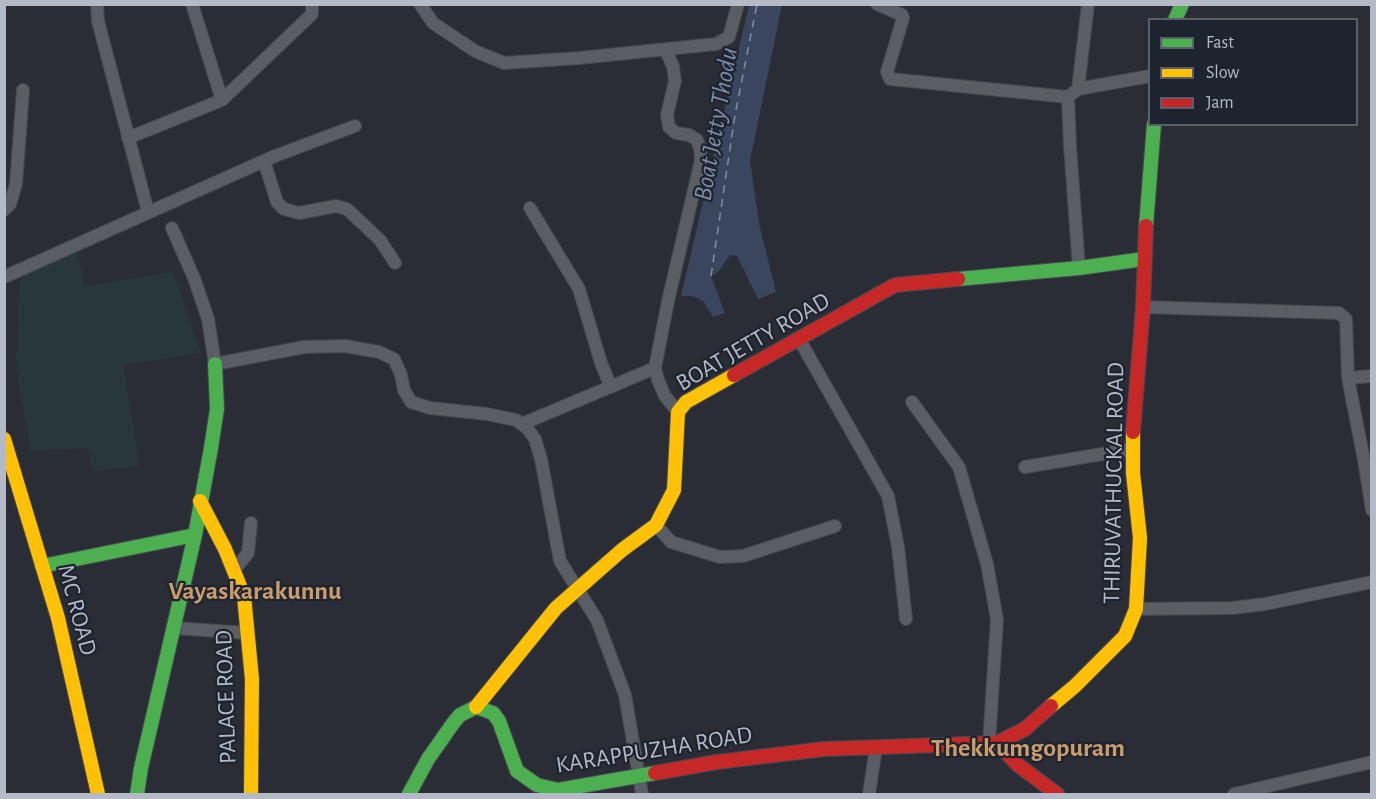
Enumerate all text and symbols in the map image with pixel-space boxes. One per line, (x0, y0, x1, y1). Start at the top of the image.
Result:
legend (1148, 18, 1358, 126)
text: Fast (1206, 34, 1234, 52)
water label: Boat Jetty Thodu (687, 45, 745, 203)
text: Slow (1206, 64, 1239, 82)
text: Jam (1206, 94, 1234, 112)
street label: BOAT JETTY ROAD (671, 286, 835, 398)
street label: THIRUVATHUCKAL ROAD (1097, 362, 1131, 604)
street label: MC ROAD (51, 561, 103, 659)
district label: Vayaskarakunnu (168, 575, 342, 607)
street label: PALACE ROAD (209, 630, 243, 764)
street label: KARAPPUZHA ROAD (554, 720, 754, 780)
district label: Thekkumgopuram (931, 732, 1125, 764)

